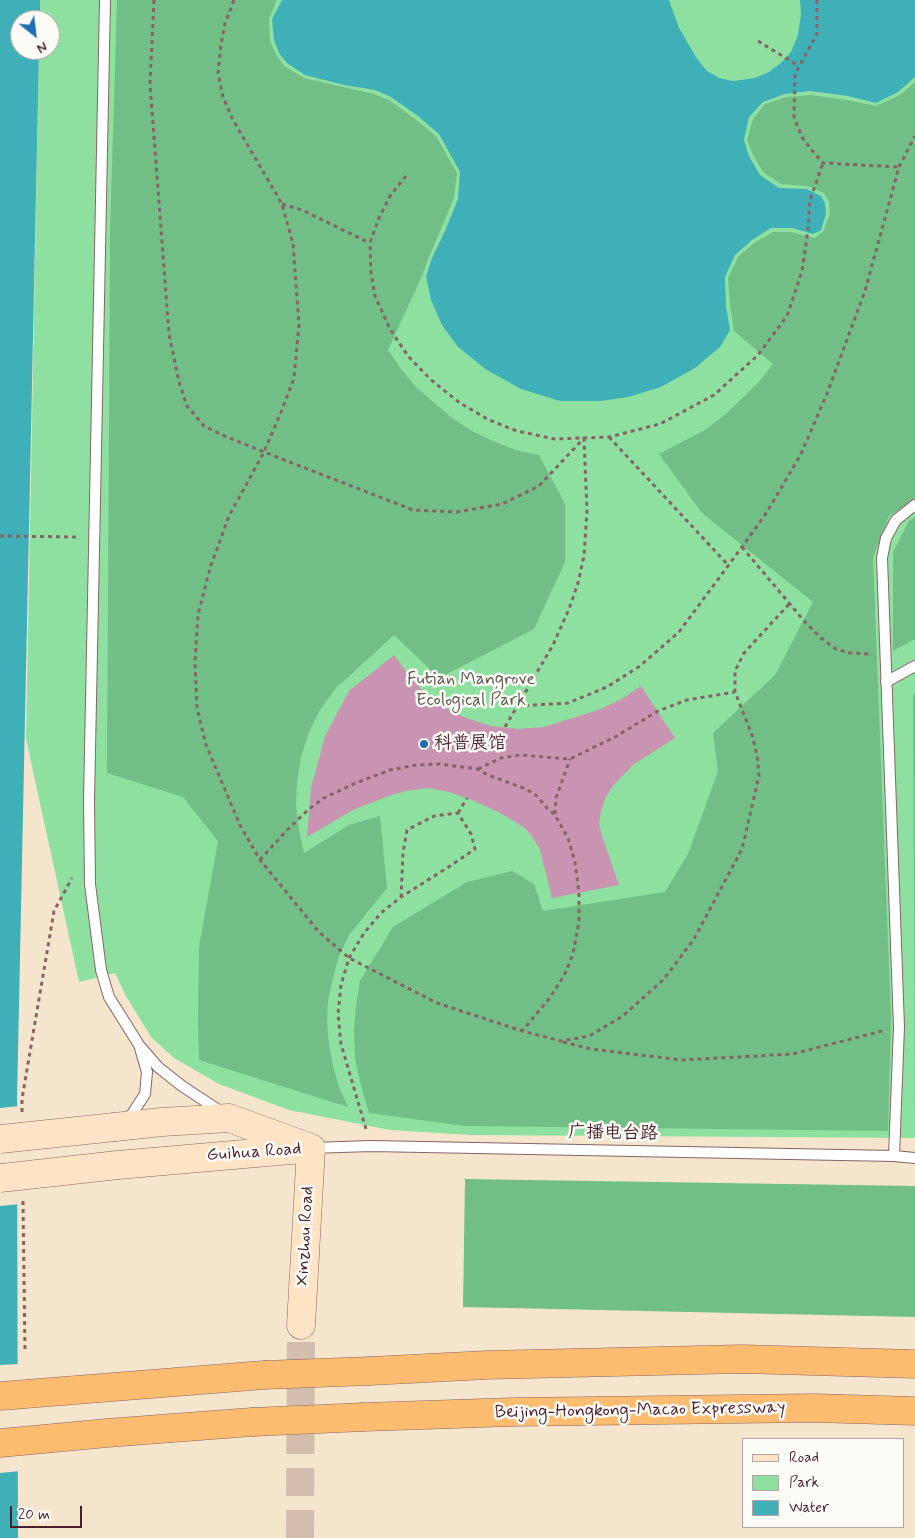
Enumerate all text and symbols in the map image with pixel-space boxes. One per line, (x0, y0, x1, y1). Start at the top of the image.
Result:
north arrow (10, 10, 60, 60)
text: N (33, 37, 50, 57)
park label: Futian Mangrove Ecological Park (407, 669, 535, 712)
place label: 科普展馆 (434, 733, 506, 755)
marker: 科普展馆 (418, 738, 430, 750)
street label: 广播电台路 (568, 1122, 658, 1146)
street label: Guihua Road (206, 1139, 302, 1167)
street label: Xinzhou Road (293, 1186, 319, 1286)
street label: Beijing-Hongkong-Macao Expressway (494, 1398, 786, 1424)
legend (742, 1438, 905, 1528)
text: Road (789, 1448, 819, 1468)
text: Park (789, 1473, 819, 1493)
scale bar (12, 1496, 85, 1528)
text: Water (789, 1498, 829, 1518)
text: 20 m (18, 1505, 50, 1525)

